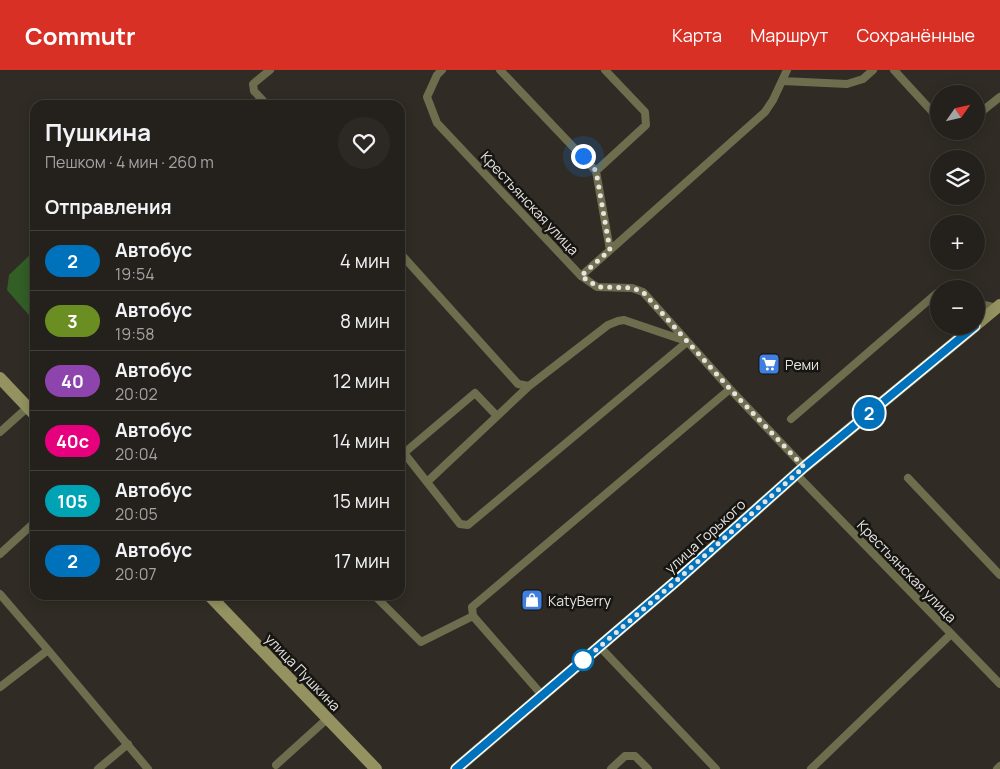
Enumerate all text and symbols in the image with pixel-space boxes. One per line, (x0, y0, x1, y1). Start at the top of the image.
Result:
text: Commutr (25, 19, 136, 52)
text: Карта (672, 23, 722, 47)
text: Маршрут (750, 23, 828, 47)
text: Сохранённые (856, 23, 975, 47)
north arrow (930, 85, 985, 140)
map controls (930, 85, 985, 335)
text: Пушкина (45, 115, 151, 148)
button: heart (338, 117, 390, 169)
your location (571, 144, 596, 169)
street label: Крестьянская улица (477, 147, 583, 259)
button: layers (930, 150, 985, 205)
text: Пешком · 4 мин · 260 m (45, 151, 214, 173)
text: Отправления (45, 194, 172, 220)
button: + (930, 215, 985, 270)
text: Автобус (115, 237, 192, 263)
text: 4 мин (340, 248, 390, 274)
text: 2 (67, 249, 78, 273)
text: 19:54 (115, 263, 155, 285)
button: − (930, 280, 985, 335)
text: Автобус (115, 297, 192, 323)
text: 8 мин (340, 308, 390, 334)
text: 3 (67, 309, 78, 333)
text: 19:58 (115, 323, 154, 345)
supermarket icon: Реми (757, 352, 781, 376)
place label: Реми (785, 355, 819, 374)
text: Автобус (115, 357, 192, 383)
text: 12 мин (333, 368, 390, 394)
text: 40 (61, 369, 84, 393)
text: 20:02 (115, 383, 158, 405)
line badge: 2 (853, 397, 885, 429)
text: 2 (864, 401, 874, 425)
text: Автобус (115, 417, 192, 443)
text: 14 мин (332, 428, 390, 454)
text: 40с (56, 429, 89, 453)
text: 20:04 (115, 443, 158, 465)
text: Автобус (115, 477, 192, 503)
text: 15 мин (333, 488, 390, 514)
text: 105 (57, 489, 88, 513)
street label: улица Горького (661, 495, 749, 577)
text: 20:05 (115, 503, 158, 525)
street label: Крестьянская улица (853, 516, 961, 626)
text: Автобус (115, 537, 192, 563)
text: 17 мин (334, 548, 390, 574)
text: 2 (67, 549, 78, 573)
text: 20:07 (115, 563, 156, 585)
shop icon: KatyBerry (520, 588, 544, 612)
place label: KatyBerry (548, 591, 612, 610)
street label: улица Пушкина (261, 629, 345, 715)
unlabelled marker (572, 649, 594, 671)

